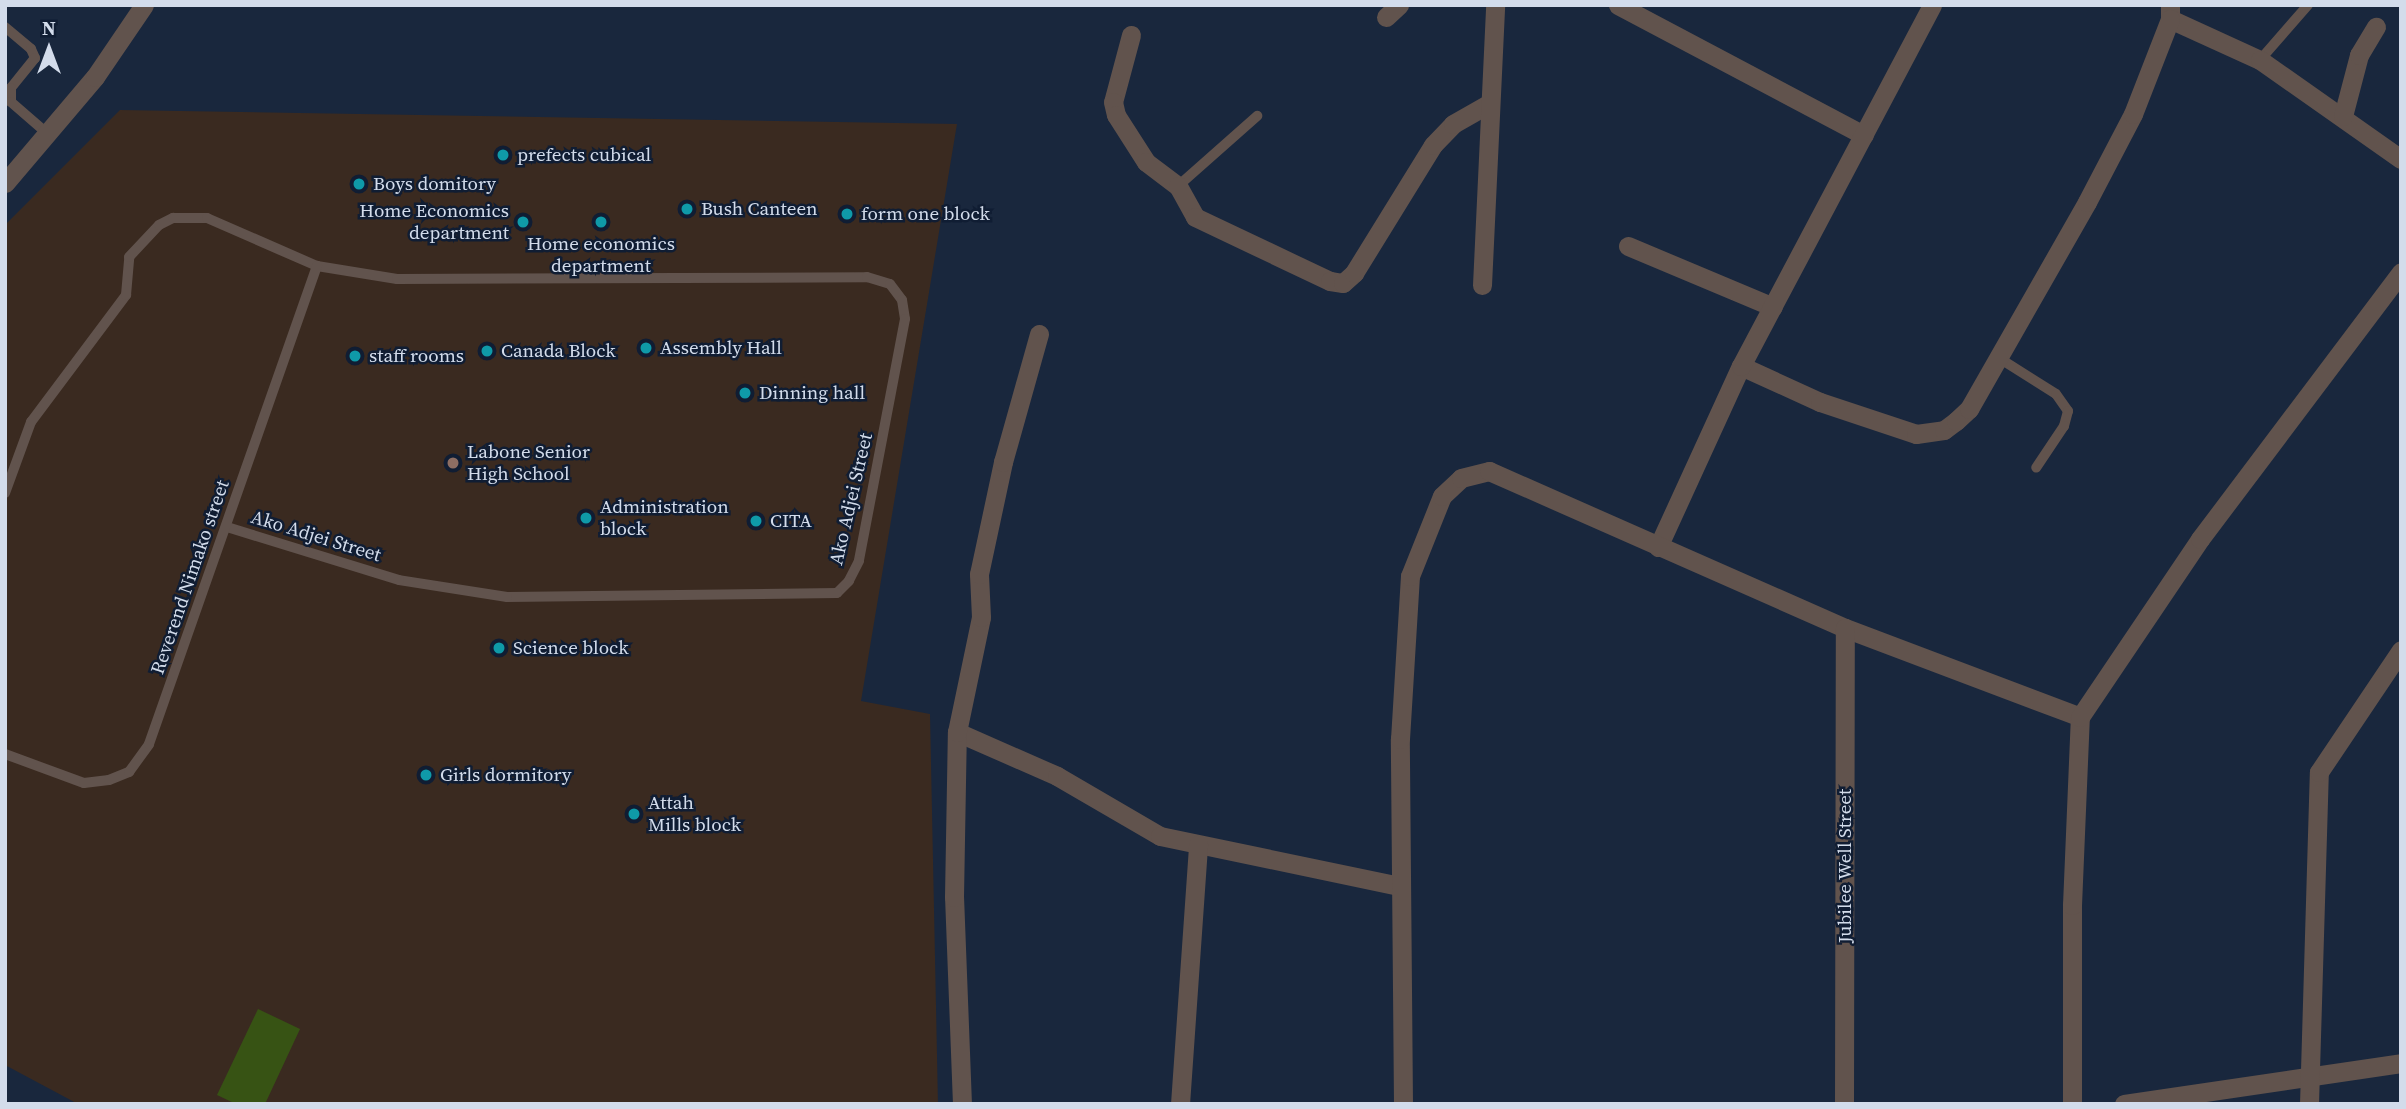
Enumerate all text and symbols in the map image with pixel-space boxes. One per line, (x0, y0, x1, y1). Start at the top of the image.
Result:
north arrow (14, 14, 84, 84)
text: N (42, 15, 56, 41)
place label: prefects cubical (517, 144, 651, 166)
marker: prefects cubical (495, 147, 511, 163)
place label: Boys domitory (373, 173, 496, 195)
marker: Boys domitory (351, 176, 367, 192)
place label: Bush Canteen (701, 198, 818, 220)
place label: Home Economics department (359, 200, 509, 244)
marker: Bush Canteen (679, 201, 695, 217)
place label: form one block (861, 203, 990, 225)
marker: form one block (839, 206, 855, 222)
marker: Home Economics department (515, 214, 531, 230)
marker: Home economics department (593, 214, 609, 230)
place label: Home economics department (527, 233, 675, 277)
place label: Assembly Hall (660, 337, 782, 359)
place label: Canada Block (501, 340, 616, 362)
marker: Assembly Hall (638, 340, 654, 356)
marker: Canada Block (479, 343, 495, 359)
place label: staff rooms (369, 345, 464, 367)
marker: staff rooms (347, 348, 363, 364)
place label: Dinning hall (759, 382, 865, 404)
marker: Dinning hall (737, 385, 753, 401)
street label: Ako Adjei Street (825, 431, 877, 567)
place label: Labone Senior High School (467, 441, 590, 485)
marker: Labone Senior High School (445, 455, 461, 471)
street label: Reverend Nimako street (146, 477, 234, 677)
place label: Administration block (600, 496, 729, 540)
street label: Ako Adjei Street (248, 505, 384, 567)
marker: Administration block (578, 510, 594, 526)
place label: CITA (770, 510, 812, 532)
marker: CITA (748, 513, 764, 529)
place label: Science block (513, 637, 629, 659)
marker: Science block (491, 640, 507, 656)
place label: Girls dormitory (440, 764, 571, 786)
marker: Girls dormitory (418, 767, 434, 783)
street label: Jubilee Well Street (1834, 788, 1856, 944)
place label: Attah Mills block (648, 792, 741, 836)
marker: Attah Mills block (626, 806, 642, 822)

